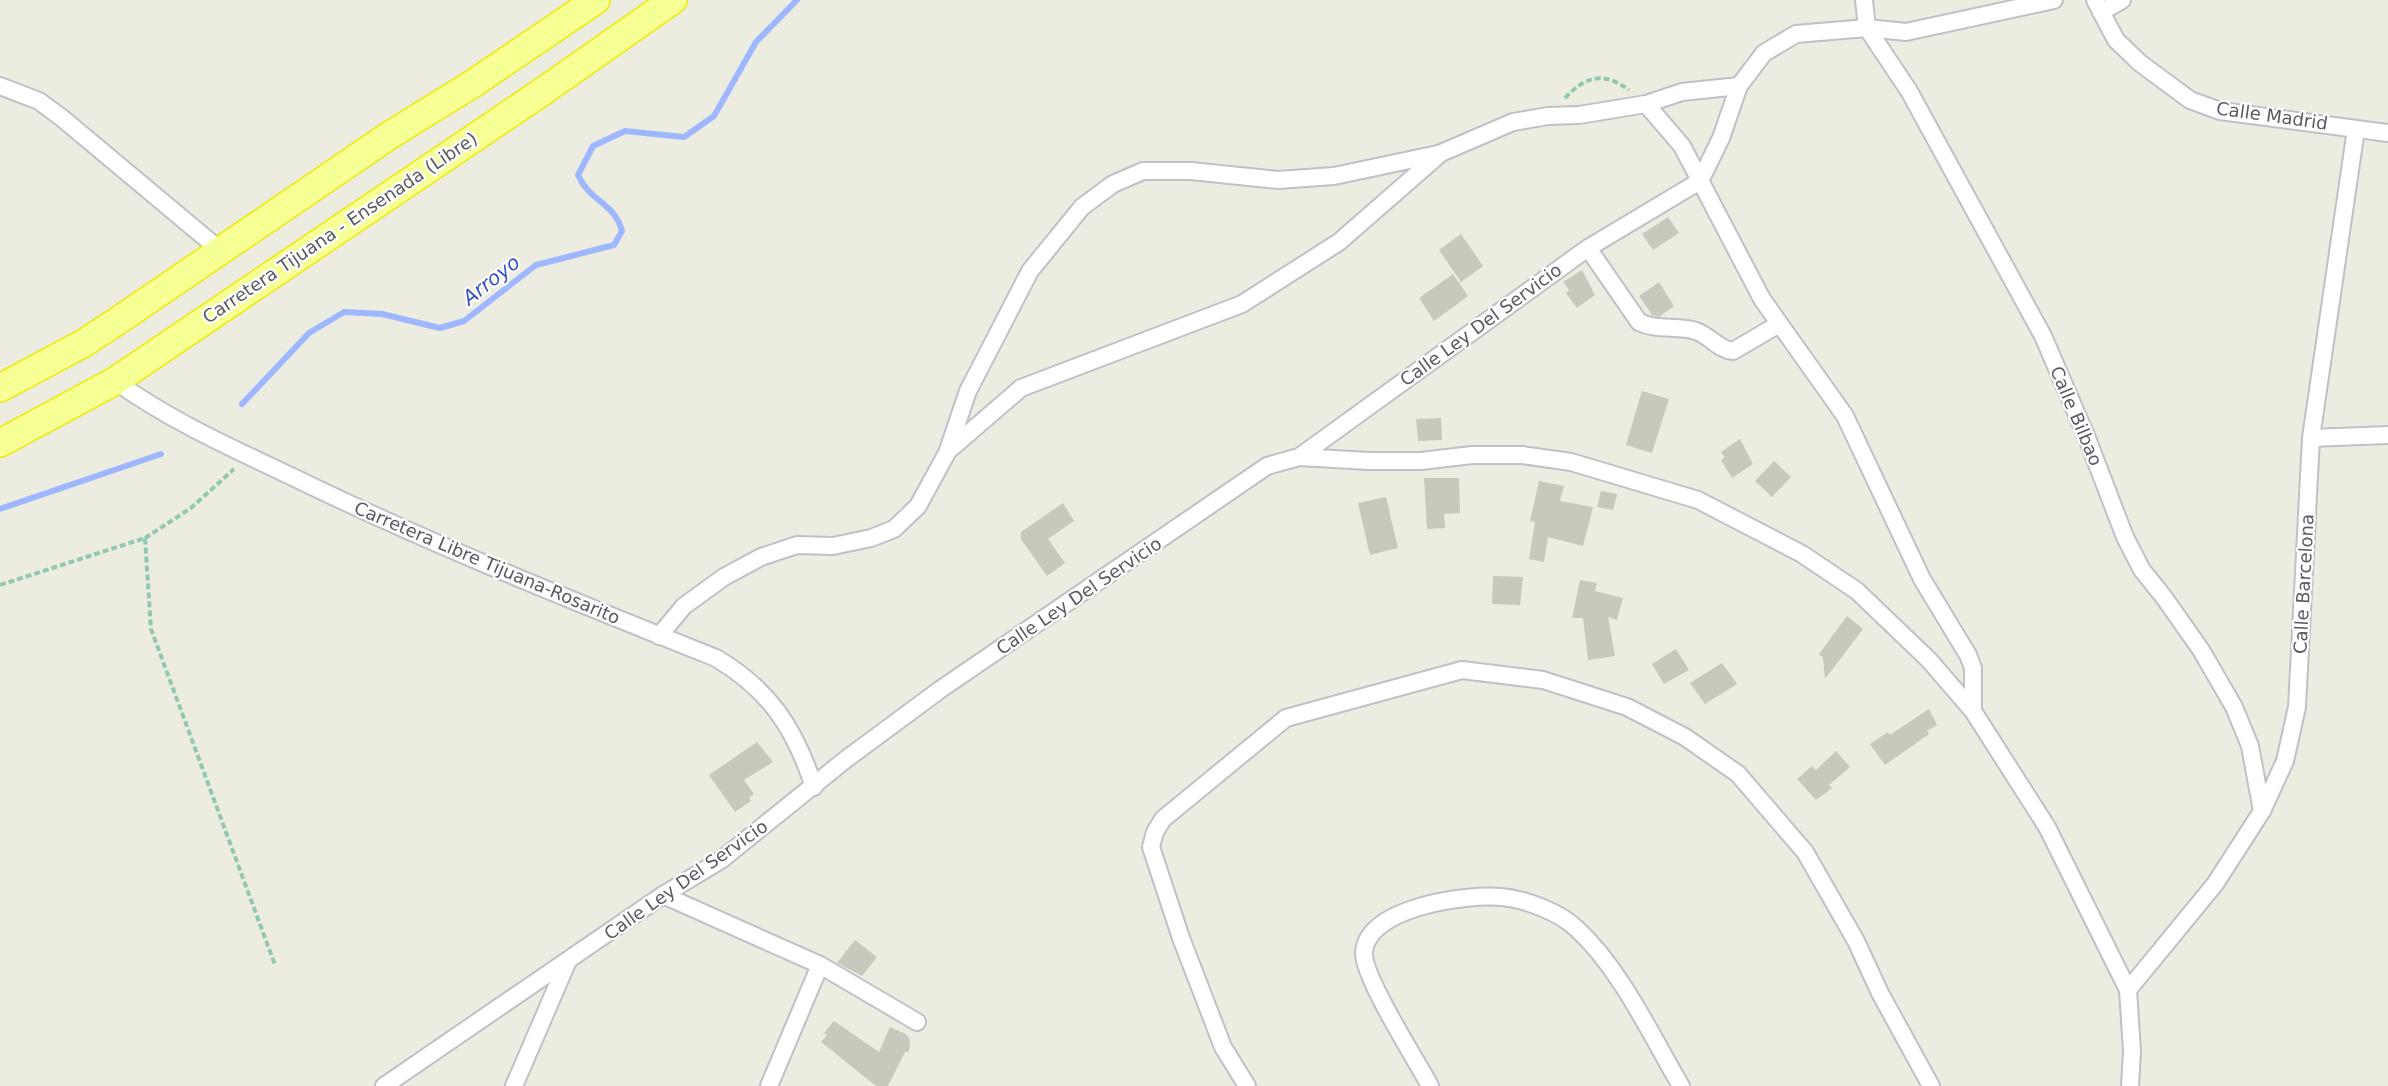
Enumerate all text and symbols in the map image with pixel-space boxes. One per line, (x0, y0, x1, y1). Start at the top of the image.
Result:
street label: Calle Madrid (2215, 97, 2329, 134)
street label: Carretera Tijuana - Ensenada (Libre) (198, 128, 481, 328)
water label: Arroyo (456, 250, 525, 311)
street label: Calle Ley Del Servicio (1396, 259, 1566, 390)
street label: Calle Bilbao (2046, 363, 2107, 469)
street label: Carretera Libre Tijuana-Rosarito (351, 497, 623, 628)
street label: Calle Barcelona (2289, 513, 2318, 655)
street label: Calle Ley Del Servicio (992, 532, 1165, 659)
street label: Calle Ley Del Servicio (600, 815, 771, 944)

